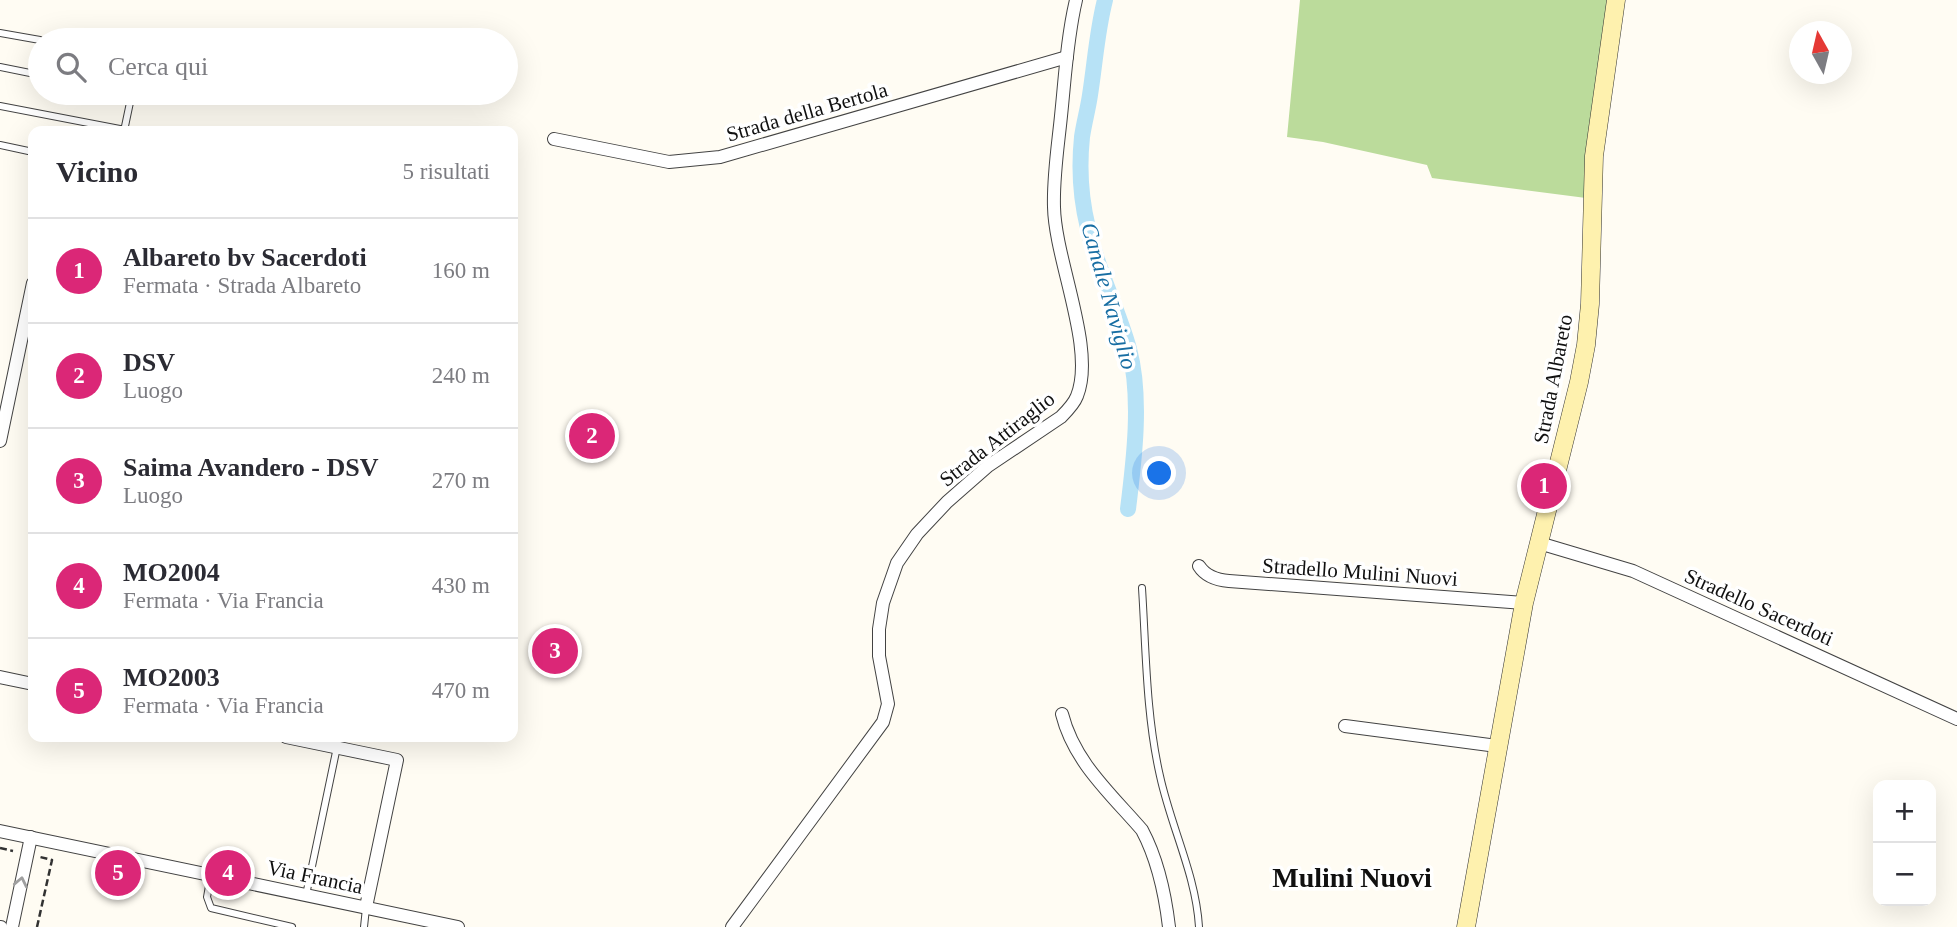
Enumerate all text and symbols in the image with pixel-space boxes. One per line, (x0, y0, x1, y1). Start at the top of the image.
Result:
north arrow (1789, 21, 1852, 84)
search box (28, 28, 518, 105)
icon: search (52, 48, 90, 86)
text: Cerca qui (108, 52, 208, 81)
street label: Strada della Bertola (724, 77, 891, 147)
text: Vicino (56, 155, 138, 188)
text: 5 risultati (402, 159, 490, 184)
water label: Canale Naviglio (1076, 220, 1142, 372)
text: Albareto bv Sacerdoti (123, 243, 367, 272)
text: 1 (73, 258, 85, 283)
text: 160 m (432, 258, 490, 283)
text: Fermata · Strada Albareto (123, 273, 361, 298)
street label: Strada Albareto (1529, 312, 1577, 446)
text: DSV (123, 348, 175, 377)
text: 2 (73, 363, 85, 388)
text: 240 m (432, 363, 490, 388)
text: Luogo (123, 378, 183, 403)
street label: Strada Attiraglio (935, 387, 1059, 491)
pin: 2 (569, 410, 615, 462)
text: Saima Avandero - DSV (123, 453, 378, 482)
your location (1142, 456, 1176, 490)
pin: 1 (1521, 460, 1567, 512)
text: 3 (73, 468, 85, 493)
text: 270 m (432, 468, 490, 493)
text: Luogo (123, 483, 183, 508)
street label: Stradello Mulini Nuovi (1261, 553, 1459, 591)
text: MO2004 (123, 558, 220, 587)
street label: Stradello Sacerdoti (1681, 563, 1837, 651)
text: 4 (73, 573, 85, 598)
text: 430 m (432, 573, 490, 598)
text: Fermata · Via Francia (123, 588, 324, 613)
pin: 3 (532, 625, 578, 677)
text: MO2003 (123, 663, 220, 692)
text: 5 (73, 678, 85, 703)
text: 470 m (432, 678, 490, 703)
text: Fermata · Via Francia (123, 693, 324, 718)
map controls (1873, 780, 1936, 906)
button: + (1873, 780, 1936, 843)
button: − (1873, 843, 1936, 906)
pin: 5 (95, 847, 141, 899)
pin: 4 (205, 847, 251, 899)
street label: Via Francia (265, 855, 366, 899)
district label: Mulini Nuovi (1272, 862, 1432, 893)
one-way arrow (13, 876, 28, 888)

